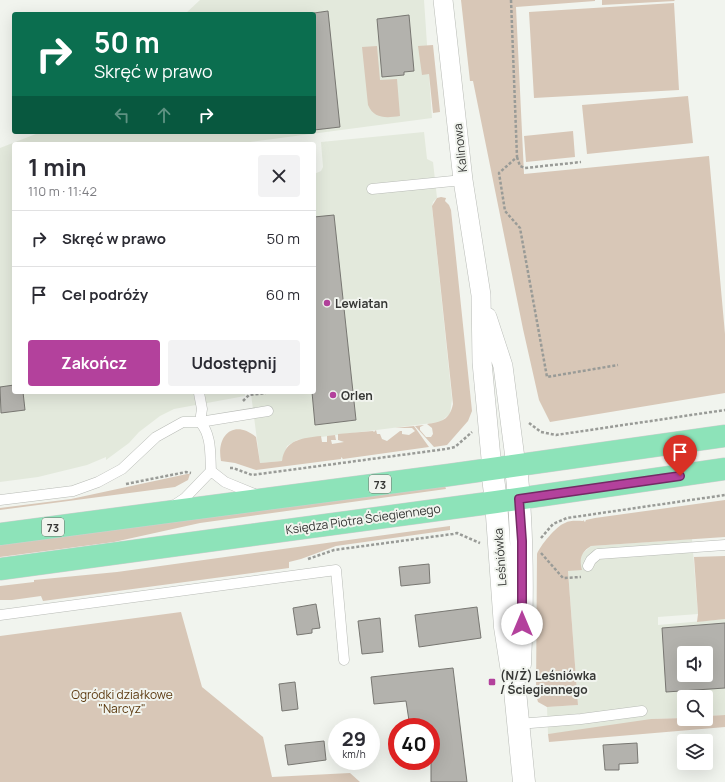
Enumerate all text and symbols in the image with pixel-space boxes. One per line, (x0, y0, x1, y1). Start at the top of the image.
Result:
text: 50 m (94, 23, 160, 61)
icon: right (28, 28, 80, 80)
text: Skręć w prawo (94, 59, 213, 83)
icon: left (111, 104, 133, 126)
icon: ahead (153, 104, 175, 126)
icon: right (195, 104, 217, 126)
street label: Kalinowa (449, 123, 471, 173)
text: 1 min (28, 150, 87, 183)
button: close (258, 155, 300, 197)
text: 110 m · 11:42 (28, 182, 97, 200)
icon: right (28, 228, 50, 250)
text: Skręć w prawo (62, 228, 166, 249)
text: 50 m (266, 228, 300, 249)
icon: arrive (28, 284, 50, 306)
text: Cel podróży (62, 284, 148, 305)
text: 60 m (266, 284, 300, 305)
place label: Lewiatan (335, 295, 388, 312)
marker: Lewiatan (322, 298, 332, 308)
button: Zakończ (28, 340, 160, 386)
button: Udostępnij (168, 340, 300, 386)
place label: Orlen (341, 387, 373, 404)
marker: Orlen (328, 390, 338, 400)
pin (663, 435, 697, 476)
icon: arrive (669, 441, 691, 463)
road number: 73 (369, 475, 391, 493)
street label: Księdza Piotra Ściegiennego (285, 500, 441, 538)
road number: 73 (42, 518, 64, 536)
street label: Leśniówka (489, 527, 511, 587)
position arrow (501, 603, 543, 645)
map controls (677, 646, 713, 770)
button: sound (677, 646, 713, 682)
place label: (N/Ż) Leśniówka / Ściegiennego (500, 667, 596, 698)
marker: (N/Ż) Leśniówka / Ściegiennego (487, 677, 497, 687)
park label: Ogródki działkowe "Narcyz" (71, 686, 173, 717)
button: search (677, 690, 713, 726)
speed limit sign: 40 (388, 718, 440, 770)
text: 29 (342, 725, 366, 752)
button: layers (677, 734, 713, 770)
text: km/h (342, 747, 366, 761)

